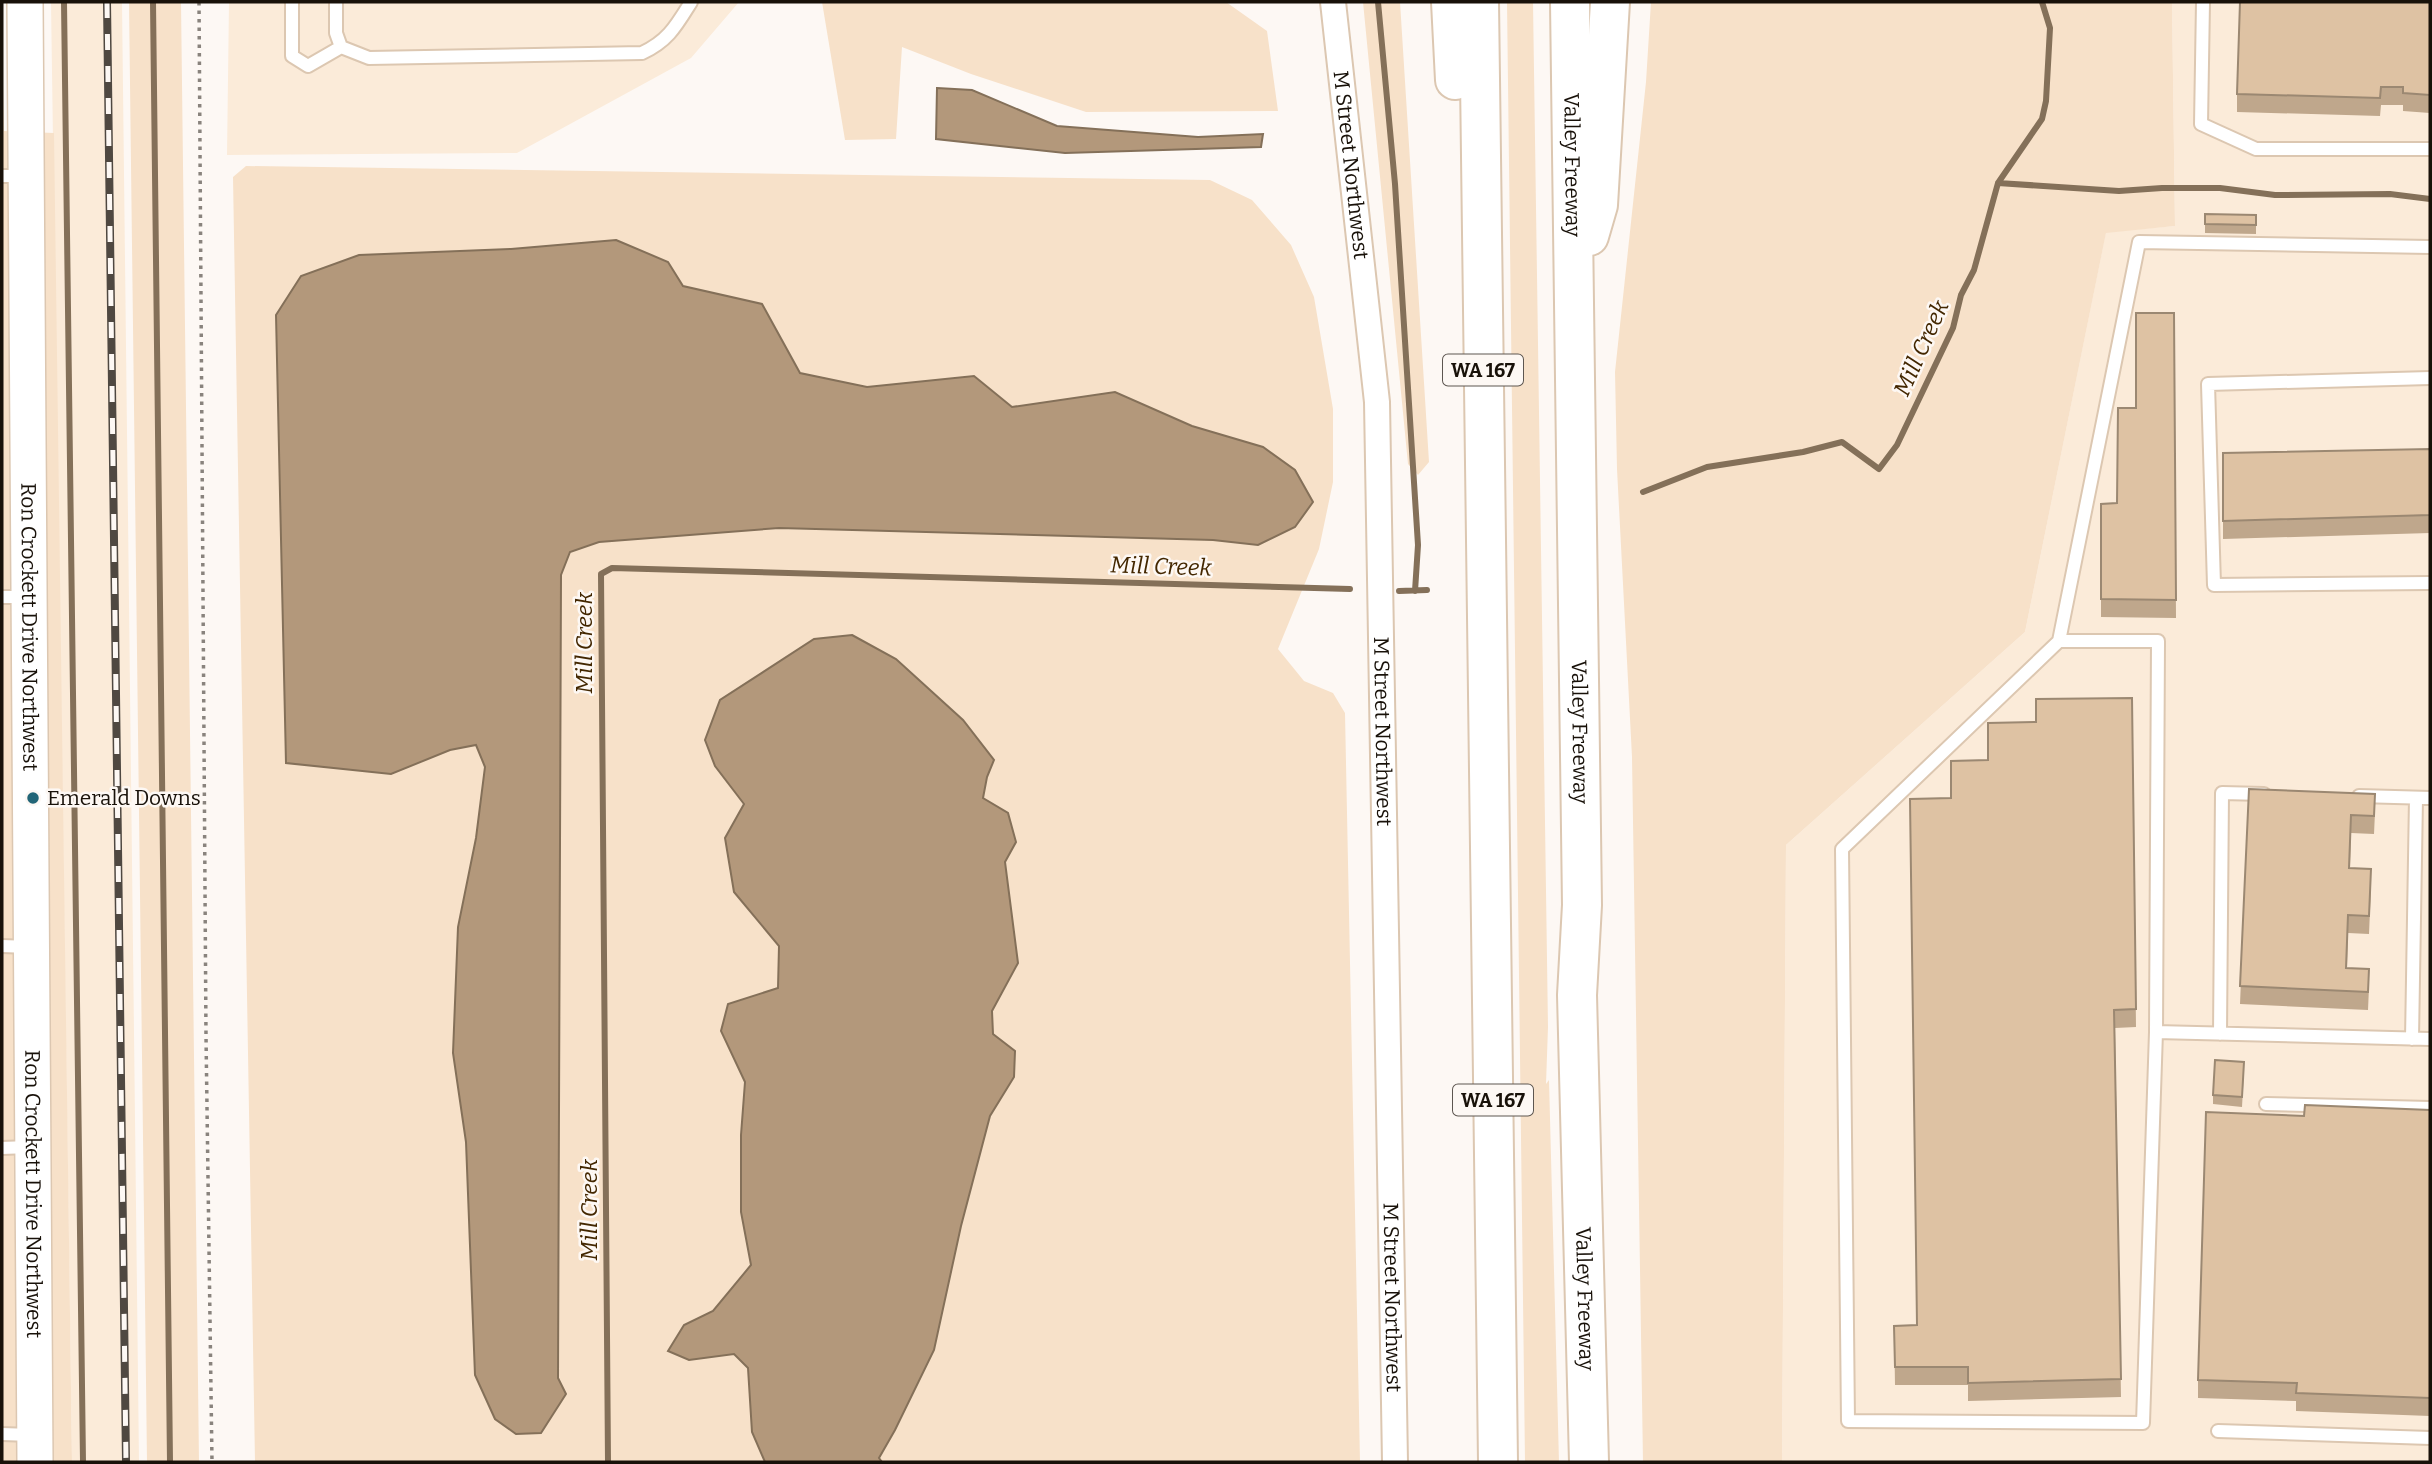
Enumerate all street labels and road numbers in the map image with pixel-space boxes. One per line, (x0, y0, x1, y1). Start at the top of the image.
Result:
street label: M Street Northwest (1328, 69, 1374, 261)
street label: Valley Freeway (1558, 93, 1586, 238)
road number: WA 167 (1443, 354, 1523, 386)
street label: Ron Crockett Drive Northwest (15, 483, 43, 772)
street label: M Street Northwest (1368, 637, 1397, 827)
street label: Valley Freeway (1566, 660, 1594, 805)
street label: Ron Crockett Drive Northwest (19, 1050, 47, 1339)
road number: WA 167 (1453, 1084, 1533, 1116)
street label: M Street Northwest (1378, 1202, 1407, 1393)
street label: Valley Freeway (1570, 1226, 1600, 1372)

